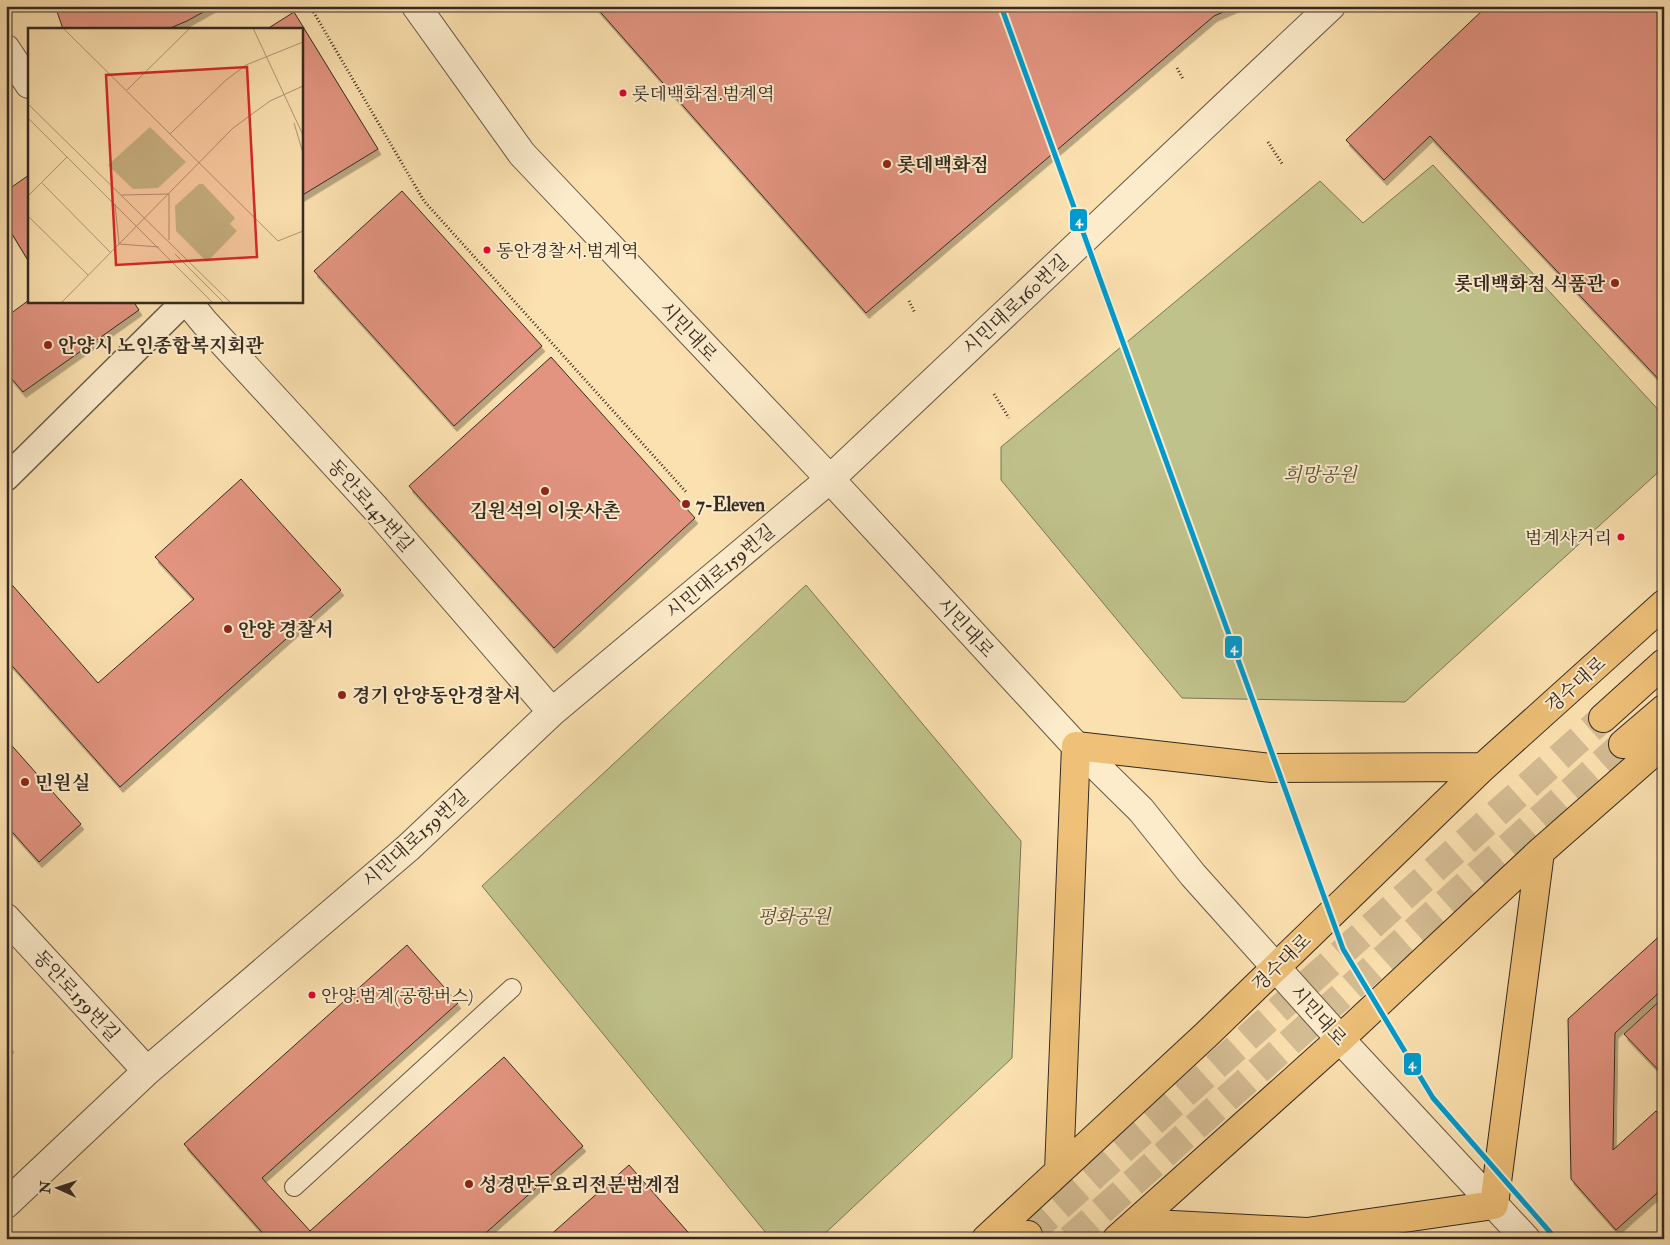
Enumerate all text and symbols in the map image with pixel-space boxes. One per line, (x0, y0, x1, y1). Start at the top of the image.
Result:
inset map (28, 28, 302, 302)
place label: 롯데백화점.범계역 (632, 83, 775, 106)
marker: 롯데백화점.범계역 (618, 88, 628, 98)
place label: 롯데백화점 (897, 153, 989, 177)
marker: 롯데백화점 (881, 158, 893, 170)
line badge: 4 (1069, 208, 1088, 232)
text: 4 (1074, 212, 1084, 229)
place label: 동안경찰서.범계역 (496, 240, 639, 263)
marker: 동안경찰서.범계역 (482, 245, 492, 255)
street label: 시민대로160번길 (958, 250, 1074, 360)
place label: 롯데백화점 식품관 (1454, 272, 1606, 296)
marker: 롯데백화점 식품관 (1609, 277, 1621, 289)
street label: 시민대로 (654, 297, 722, 367)
place label: 안양시 노인종합복지회관 (58, 334, 265, 358)
marker: 안양시 노인종합복지회관 (42, 339, 54, 351)
street label: 동안로147번길 (322, 454, 418, 557)
park label: 희망공원 (1283, 463, 1358, 487)
marker: 김원석의 이웃사촌 (539, 485, 551, 497)
place label: 7-Eleven (696, 493, 765, 517)
marker: 7-Eleven (680, 498, 692, 510)
place label: 김원석의 이웃사촌 (470, 499, 620, 523)
street label: 시민대로159번길 (661, 519, 780, 624)
place label: 범계사거리 (1525, 527, 1612, 550)
marker: 범계사거리 (1616, 532, 1626, 542)
street label: 시민대로 (931, 593, 999, 663)
place label: 안양 경찰서 (238, 618, 334, 642)
marker: 안양 경찰서 (222, 623, 234, 635)
line badge: 4 (1224, 635, 1243, 659)
text: 4 (1229, 639, 1239, 656)
street label: 경수대로 (1540, 651, 1611, 718)
place label: 경기 안양동안경찰서 (352, 684, 521, 708)
marker: 경기 안양동안경찰서 (336, 689, 348, 701)
place label: 민원실 (35, 771, 90, 795)
marker: 민원실 (19, 776, 31, 788)
street label: 시민대로159번길 (358, 785, 474, 893)
park label: 평화공원 (757, 905, 832, 929)
street label: 경수대로 (1247, 929, 1316, 997)
street label: 동안로159번길 (28, 945, 125, 1046)
street label: 시민대로 (1285, 980, 1352, 1051)
place label: 안양.범계(공항버스) (321, 985, 473, 1008)
marker: 안양.범계(공항버스) (307, 990, 317, 1000)
line badge: 4 (1403, 1052, 1422, 1076)
text: 4 (1407, 1055, 1417, 1072)
north arrow (32, 1162, 82, 1212)
place label: 성경만두요리전문범계점 (479, 1173, 681, 1197)
marker: 성경만두요리전문범계점 (463, 1178, 475, 1190)
text: N (37, 1180, 54, 1195)

